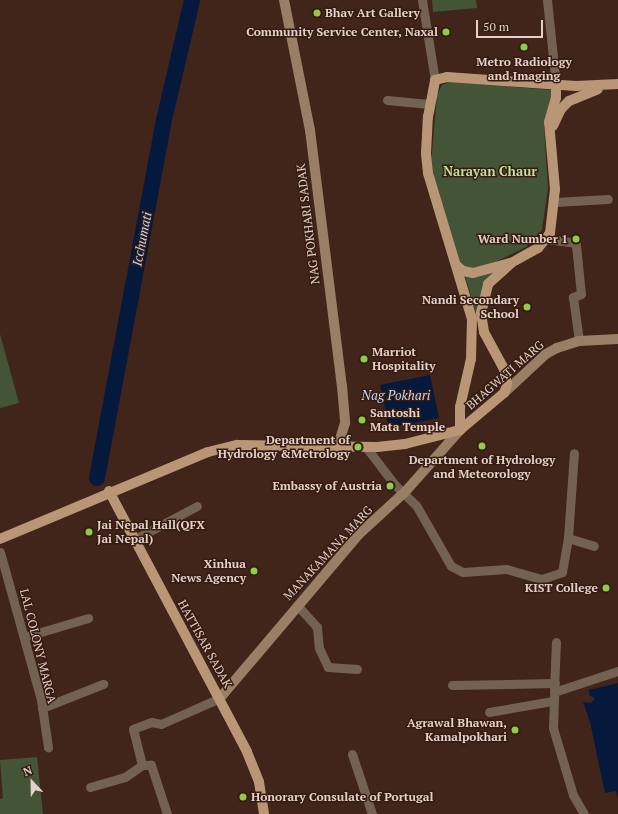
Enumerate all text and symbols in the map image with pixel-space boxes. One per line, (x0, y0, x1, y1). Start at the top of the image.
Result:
place label: Bhav Art Gallery (325, 6, 420, 20)
marker: Bhav Art Gallery (312, 8, 322, 18)
scale bar (478, 12, 545, 38)
text: 50 m (483, 19, 509, 34)
place label: Community Service Center, Naxal (246, 25, 438, 39)
marker: Community Service Center, Naxal (441, 27, 451, 37)
marker: Metro Radiology and Imaging (518, 41, 530, 53)
place label: Metro Radiology and Imaging (476, 55, 572, 83)
street label: NAG POKHARI SADAK (293, 163, 323, 285)
district label: Narayan Chaur (443, 163, 537, 179)
water label: Icchumati (129, 211, 155, 267)
place label: Ward Number 1 (478, 232, 568, 246)
marker: Ward Number 1 (571, 234, 581, 244)
place label: Nandi Secondary School (422, 293, 519, 321)
marker: Nandi Secondary School (522, 302, 532, 312)
street label: BHAGWATI MARG (463, 337, 547, 413)
place label: Marriot Hospitality (372, 345, 436, 373)
marker: Marriot Hospitality (359, 354, 369, 364)
water label: Nag Pokhari (362, 387, 430, 403)
place label: Santoshi Mata Temple (370, 406, 445, 434)
marker: Santoshi Mata Temple (357, 415, 367, 425)
place label: Department of Hydrology &Metrology (218, 433, 350, 461)
marker: Department of Hydrology and Meteorology (477, 441, 487, 451)
marker: Department of Hydrology &Metrology (353, 442, 363, 452)
place label: Department of Hydrology and Meteorology (409, 453, 555, 481)
place label: Embassy of Austria (272, 479, 382, 493)
marker: Embassy of Austria (385, 481, 395, 491)
street label: MANAKAMANA MARG (280, 503, 376, 603)
place label: Jai Nepal Hall(QFX Jai Nepal) (97, 518, 205, 546)
marker: Jai Nepal Hall(QFX Jai Nepal) (84, 527, 94, 537)
place label: Xinhua News Agency (171, 557, 246, 585)
marker: Xinhua News Agency (249, 566, 259, 576)
place label: KIST College (525, 581, 598, 595)
marker: KIST College (601, 583, 611, 593)
street label: LAL COLONY MARGA (17, 587, 59, 705)
street label: HATTISAR SADAK (175, 597, 235, 691)
place label: Agrawal Bhawan, Kamalpokhari (407, 716, 507, 744)
marker: Agrawal Bhawan, Kamalpokhari (510, 725, 520, 735)
north arrow (12, 762, 52, 802)
text: N (21, 763, 34, 779)
place label: Honorary Consulate of Portugal (251, 790, 434, 804)
marker: Honorary Consulate of Portugal (238, 792, 248, 802)

